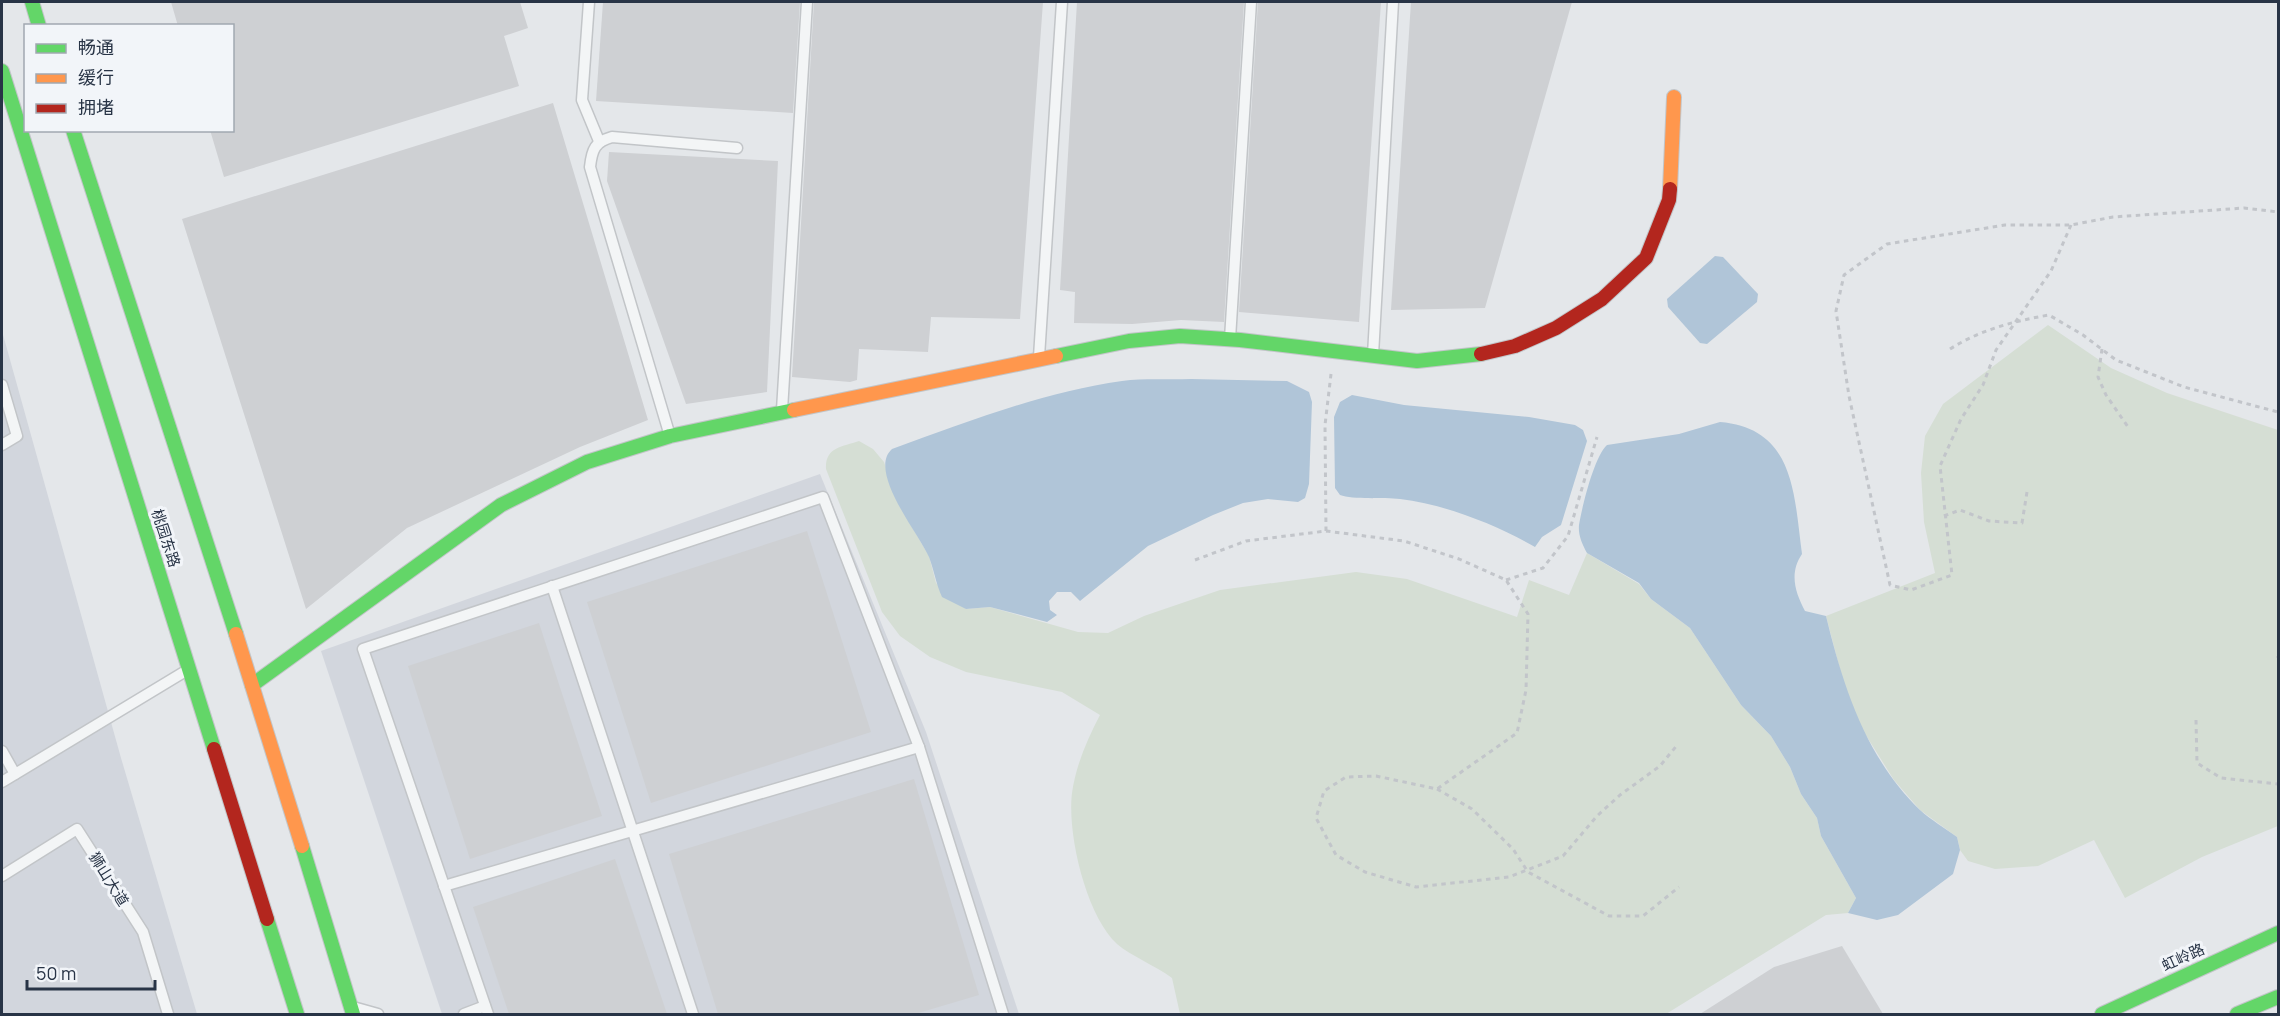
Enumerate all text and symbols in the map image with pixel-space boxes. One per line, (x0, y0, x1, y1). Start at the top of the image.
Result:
legend (24, 24, 234, 132)
text: 畅通 (78, 35, 114, 59)
text: 缓行 (78, 65, 114, 89)
text: 拥堵 (78, 95, 114, 119)
street label: 桃园东路 (147, 506, 185, 570)
street label: 狮山大道 (84, 848, 134, 910)
street label: 虹岭路 (2158, 938, 2208, 976)
scale bar (27, 953, 154, 991)
text: 50 m (36, 961, 76, 985)

